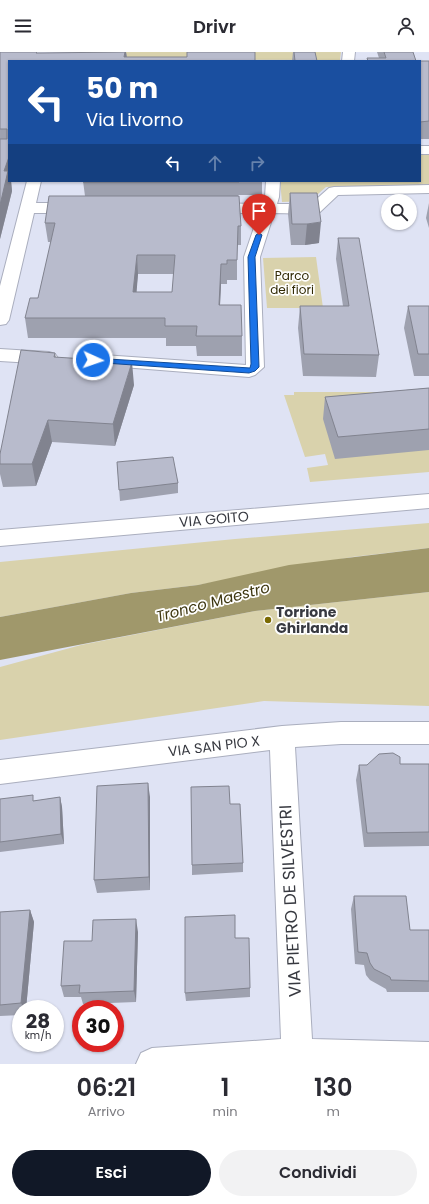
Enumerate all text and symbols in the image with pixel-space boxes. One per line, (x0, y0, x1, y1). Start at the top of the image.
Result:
text: Drivr (193, 14, 236, 39)
icon: menu (12, 15, 34, 37)
icon: person (395, 15, 417, 37)
text: 50 m (86, 69, 158, 108)
icon: left (20, 76, 72, 128)
text: Via Livorno (86, 107, 183, 132)
icon: left (162, 152, 184, 174)
icon: ahead (204, 152, 226, 174)
icon: right (246, 152, 268, 174)
pin (242, 194, 276, 235)
map controls (381, 194, 417, 230)
button: search (381, 194, 417, 230)
icon: arrive (248, 200, 270, 222)
park label: Parco dei fiori (270, 267, 314, 298)
position arrow (72, 339, 114, 381)
street label: VIA GOITO (178, 506, 250, 532)
water label: Tronco Maestro (154, 576, 272, 627)
place label: Torrione Ghirlanda (276, 602, 348, 638)
marker: Torrione Ghirlanda (263, 615, 273, 625)
street label: VIA SAN PIO X (167, 730, 261, 762)
street label: VIA PIETRO DE SILVESTRI (273, 804, 307, 998)
speed limit sign: 30 (72, 1000, 124, 1052)
text: 28 (26, 1007, 50, 1035)
text: km/h (25, 1028, 51, 1043)
text: 06:21 (76, 1071, 136, 1104)
text: 1 (221, 1071, 229, 1104)
text: 130 (314, 1071, 353, 1104)
text: Arrivo (88, 1102, 125, 1121)
text: min (213, 1102, 237, 1121)
text: m (327, 1102, 340, 1121)
button: Esci (12, 1150, 211, 1196)
button: Condividi (219, 1150, 417, 1196)

